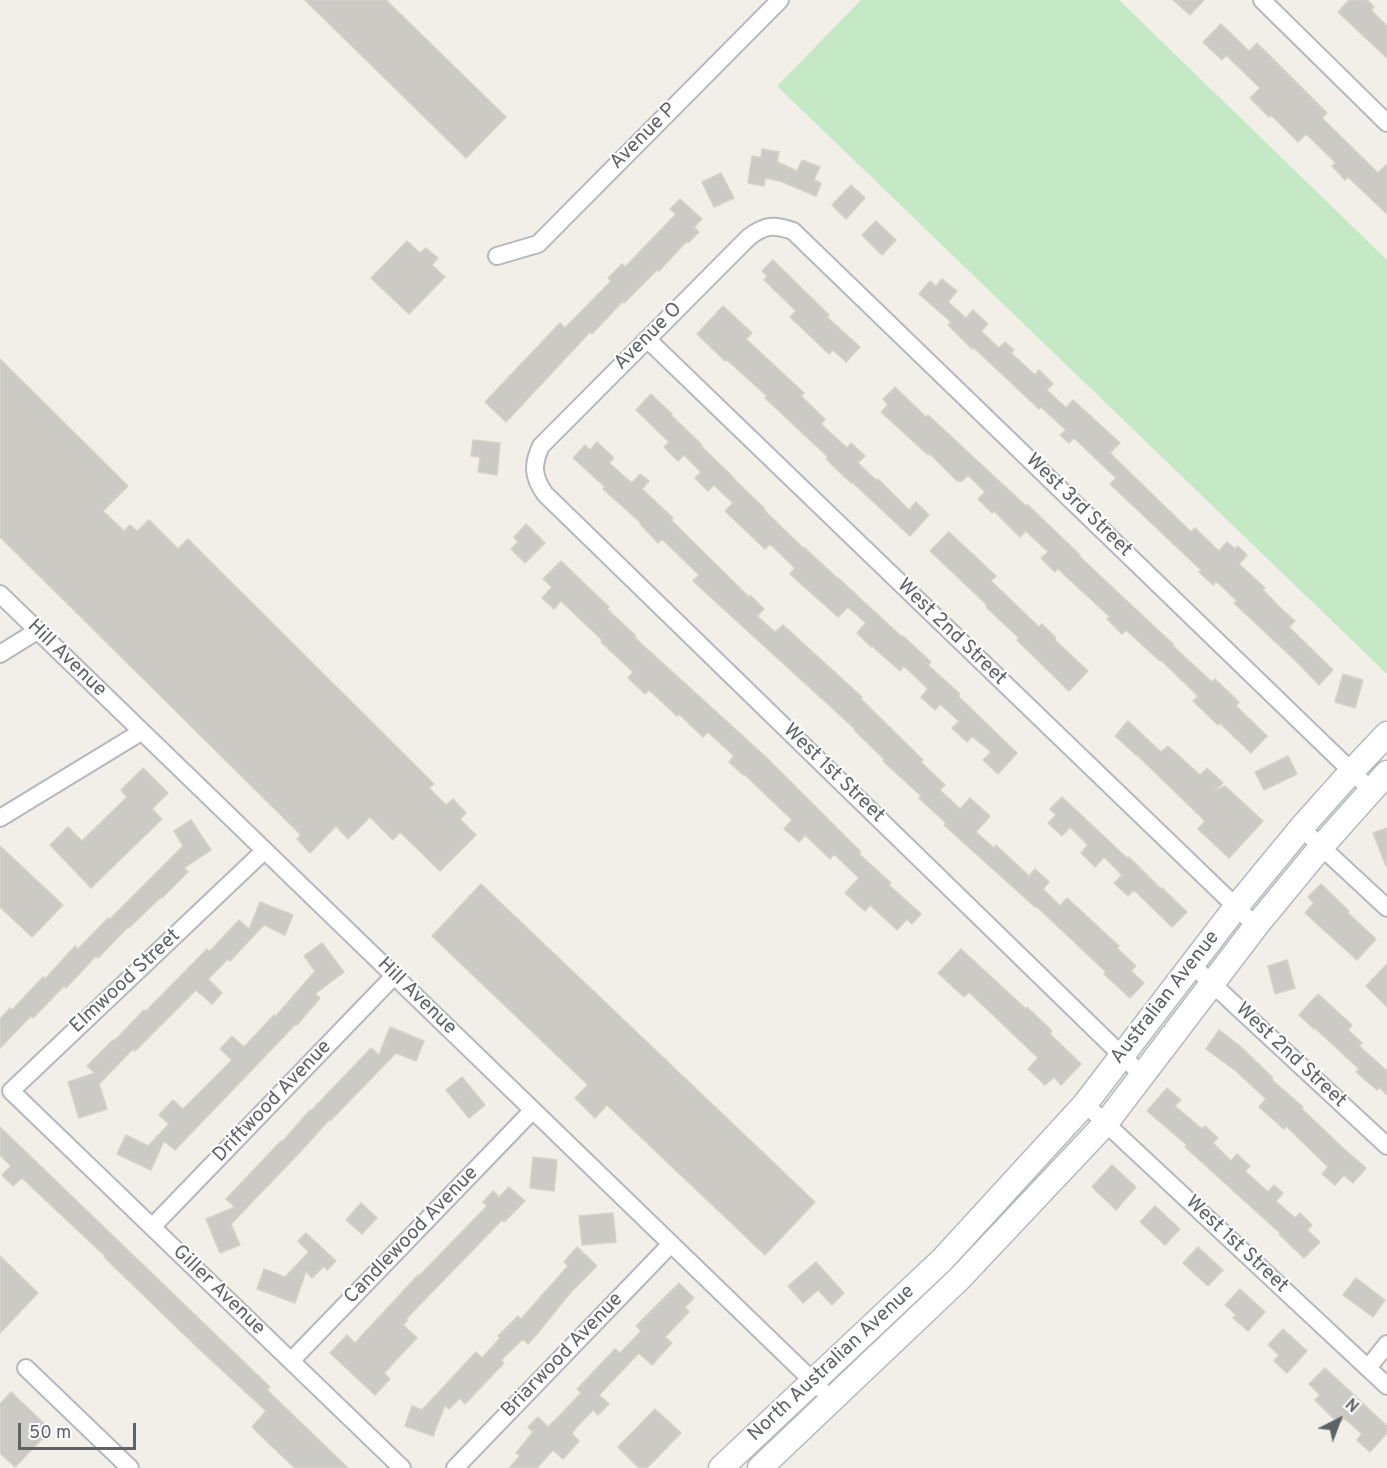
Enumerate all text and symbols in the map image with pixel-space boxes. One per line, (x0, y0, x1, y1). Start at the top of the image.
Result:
street label: Avenue P (606, 99, 682, 175)
street label: Avenue O (610, 298, 688, 376)
street label: West 3rd Street (1020, 449, 1136, 563)
street label: West 2nd Street (891, 575, 1011, 691)
street label: Hill Avenue (21, 615, 111, 703)
street label: West 1st Street (777, 720, 889, 828)
street label: Elmwood Street (66, 925, 186, 1039)
street label: Australian Avenue (1107, 927, 1225, 1069)
street label: Hill Avenue (371, 953, 461, 1041)
street label: West 2nd Street (1229, 998, 1351, 1114)
street label: Driftwood Avenue (209, 1036, 337, 1168)
street label: Candlewood Avenue (340, 1162, 484, 1310)
street label: West 1st Street (1180, 1191, 1292, 1299)
street label: Giller Avenue (167, 1241, 269, 1341)
street label: North Australian Avenue (744, 1281, 920, 1447)
street label: Briarwood Avenue (497, 1289, 629, 1423)
north arrow (1309, 1390, 1369, 1450)
text: N (1340, 1395, 1362, 1418)
scale bar (21, 1411, 140, 1449)
text: 50 m (29, 1422, 71, 1445)

